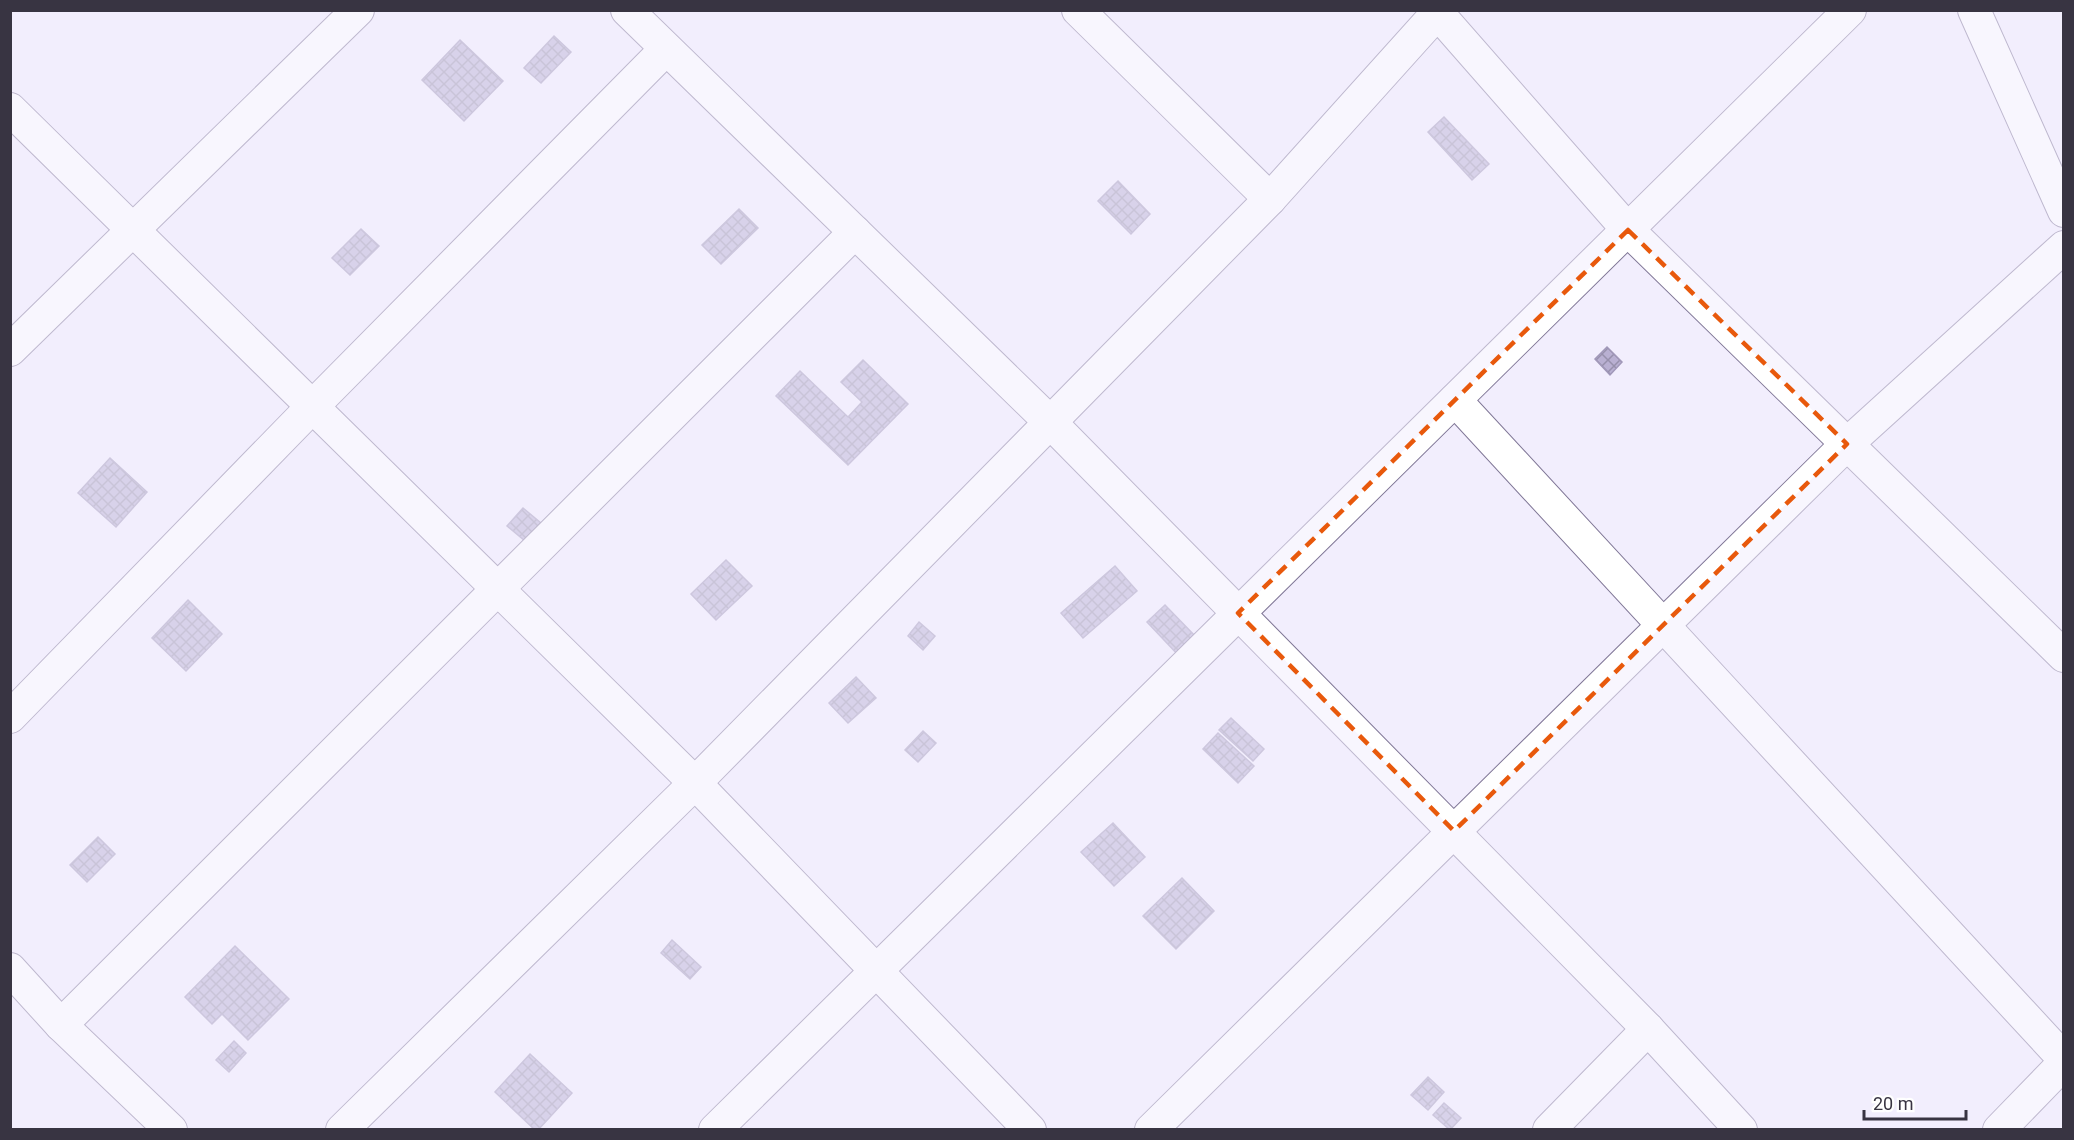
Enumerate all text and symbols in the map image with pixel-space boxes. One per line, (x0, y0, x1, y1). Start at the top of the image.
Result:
scale bar (1864, 1083, 1966, 1121)
text: 20 m (1873, 1093, 1913, 1114)

